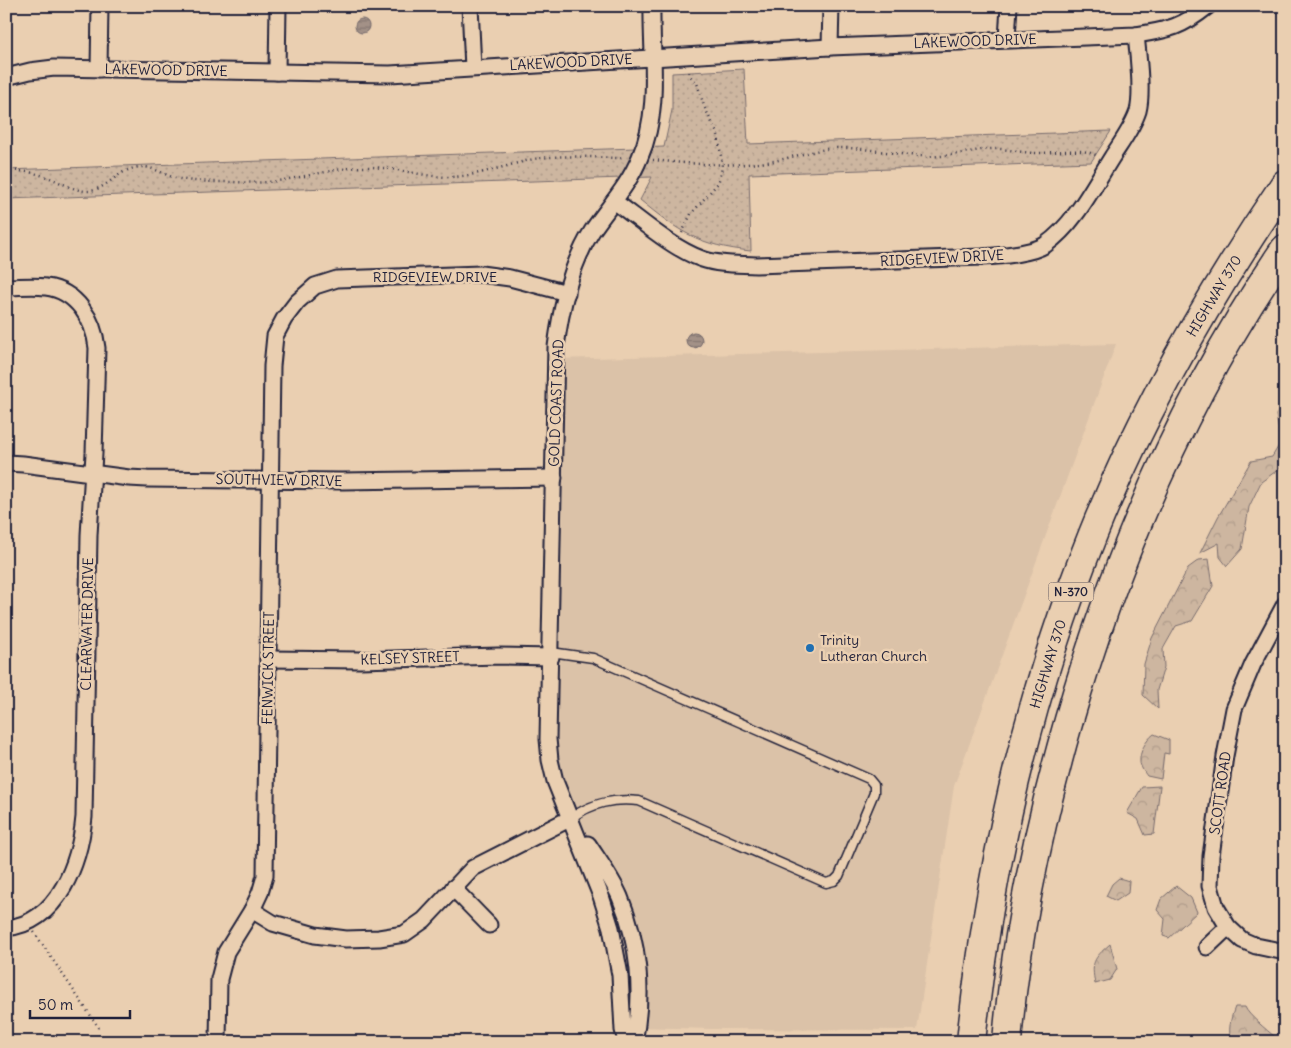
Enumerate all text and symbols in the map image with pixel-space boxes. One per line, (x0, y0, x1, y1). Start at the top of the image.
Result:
street label: LAKEWOOD DRIVE (913, 30, 1037, 52)
street label: LAKEWOOD DRIVE (509, 50, 633, 74)
street label: LAKEWOOD DRIVE (104, 60, 228, 80)
street label: RIDGEVIEW DRIVE (879, 246, 1005, 270)
street label: HIGHWAY 370 (1183, 252, 1245, 340)
street label: RIDGEVIEW DRIVE (373, 268, 497, 286)
street label: GOLD COAST ROAD (545, 339, 567, 467)
street label: SOUTHVIEW DRIVE (216, 470, 342, 490)
street label: CLEARWATER DRIVE (77, 557, 97, 691)
road number: N-370 (1048, 582, 1094, 602)
street label: FENWICK STREET (258, 611, 278, 725)
street label: HIGHWAY 370 (1026, 617, 1070, 711)
place label: Trinity Lutheran Church (820, 631, 927, 665)
marker: Trinity Lutheran Church (804, 642, 816, 654)
street label: KELSEY STREET (360, 647, 460, 669)
street label: SCOTT ROAD (1205, 750, 1235, 836)
scale bar (30, 988, 130, 1020)
text: 50 m (38, 995, 73, 1014)

